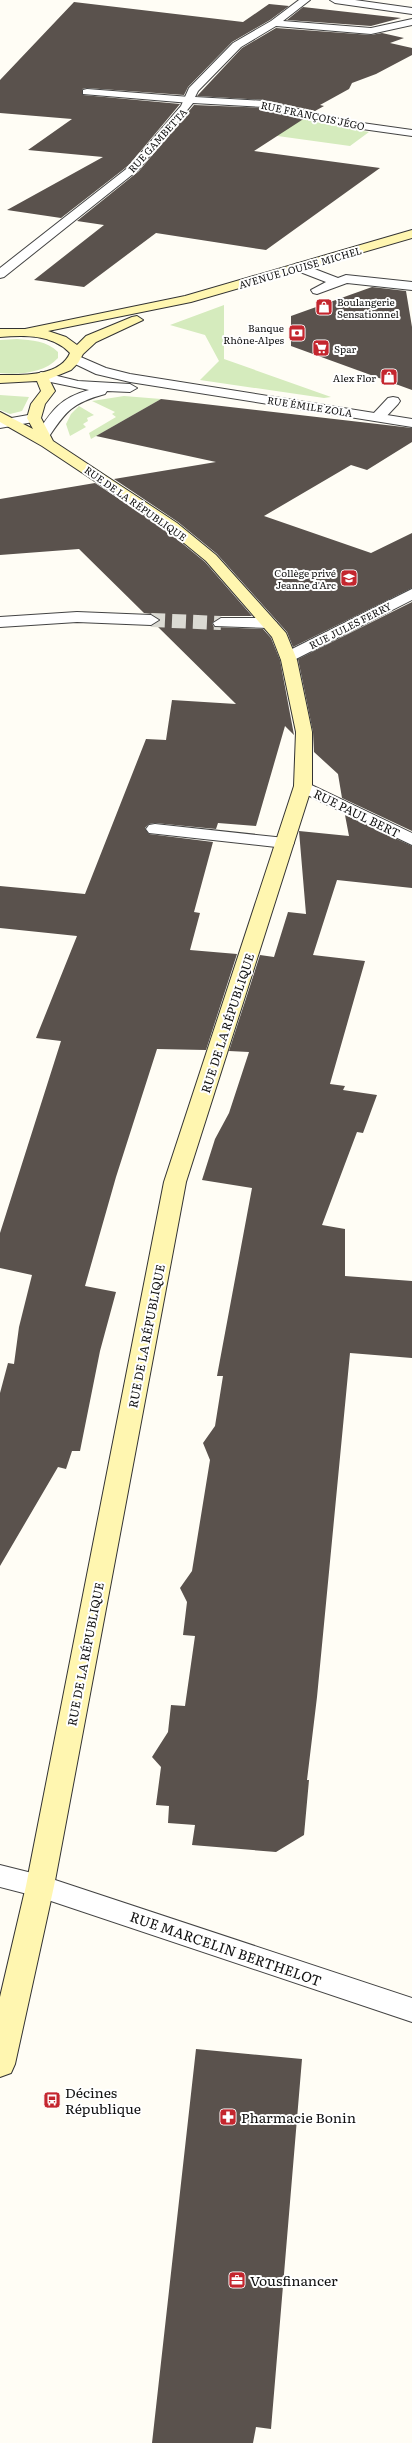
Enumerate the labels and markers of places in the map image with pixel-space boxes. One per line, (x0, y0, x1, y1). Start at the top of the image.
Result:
place label: Boulangerie Sensationnel (337, 294, 399, 321)
shop icon: Boulangerie Sensationnel (314, 297, 334, 317)
place label: Banque Rhône-Alpes (223, 320, 284, 347)
bank icon: Banque Rhône-Alpes (287, 323, 307, 343)
supermarket icon: Spar (311, 338, 331, 358)
place label: Spar (334, 341, 356, 356)
shop icon: Alex Flor (379, 367, 399, 387)
place label: Alex Flor (333, 370, 376, 385)
place label: Collège privé Jeanne d'Arc (274, 565, 336, 592)
school or university icon: Collège privé Jeanne d'Arc (339, 568, 359, 588)
place label: Décines République (65, 2082, 141, 2118)
bus stop icon: Décines République (42, 2090, 62, 2110)
pharmacy icon: Pharmacie Bonin (218, 2107, 238, 2127)
place label: Pharmacie Bonin (241, 2107, 356, 2127)
office icon: Vousfinancer (227, 2270, 247, 2290)
place label: Vousfinancer (250, 2270, 338, 2290)

